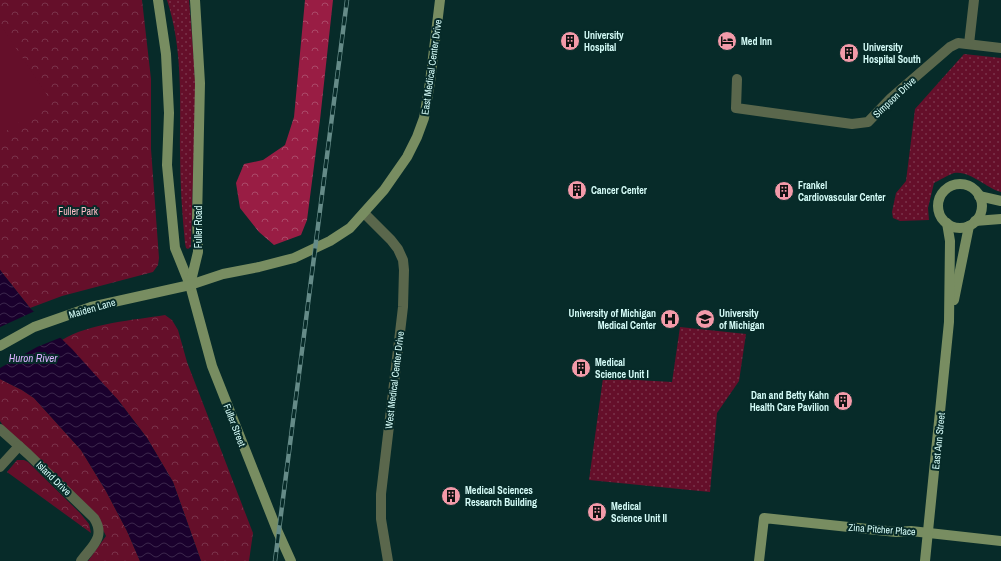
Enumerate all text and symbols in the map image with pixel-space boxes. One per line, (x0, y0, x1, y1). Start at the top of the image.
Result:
street label: East Medical Center Drive (418, 18, 445, 116)
place label: University Hospital (584, 29, 624, 54)
building icon: University Hospital (559, 30, 581, 52)
hotel icon: Med Inn (716, 30, 738, 52)
place label: Med Inn (741, 35, 772, 48)
place label: University Hospital South (863, 41, 921, 66)
building icon: University Hospital South (838, 42, 860, 64)
street label: Simpson Drive (870, 74, 919, 121)
building icon: Cancer Center (566, 179, 588, 201)
place label: Frankel Cardiovascular Center (798, 179, 886, 204)
building icon: Frankel Cardiovascular Center (773, 180, 795, 202)
place label: Cancer Center (591, 184, 648, 197)
park label: Fuller Park (58, 205, 99, 218)
street label: Fuller Road (192, 206, 205, 248)
street label: Maiden Lane (67, 296, 117, 321)
place label: University of Michigan Medical Center (569, 307, 657, 332)
place label: University of Michigan (719, 307, 765, 332)
hospital icon: University of Michigan Medical Center (659, 308, 681, 330)
school or university icon: University of Michigan (694, 308, 716, 330)
street label: West Medical Center Drive (382, 330, 407, 430)
water label: Huron River (9, 351, 58, 365)
place label: Medical Science Unit I (595, 356, 649, 381)
building icon: Medical Science Unit I (570, 357, 592, 379)
place label: Dan and Betty Kahn Health Care Pavilion (750, 389, 829, 414)
building icon: Dan and Betty Kahn Health Care Pavilion (832, 390, 854, 412)
street label: Fuller Street (220, 402, 249, 449)
street label: East Ann Street (929, 411, 948, 470)
street label: Island Drive (33, 458, 74, 499)
place label: Medical Sciences Research Building (465, 484, 537, 509)
building icon: Medical Sciences Research Building (440, 485, 462, 507)
place label: Medical Science Unit II (611, 500, 667, 525)
building icon: Medical Science Unit II (586, 501, 608, 523)
street label: Zina Pitcher Place (848, 521, 917, 538)

